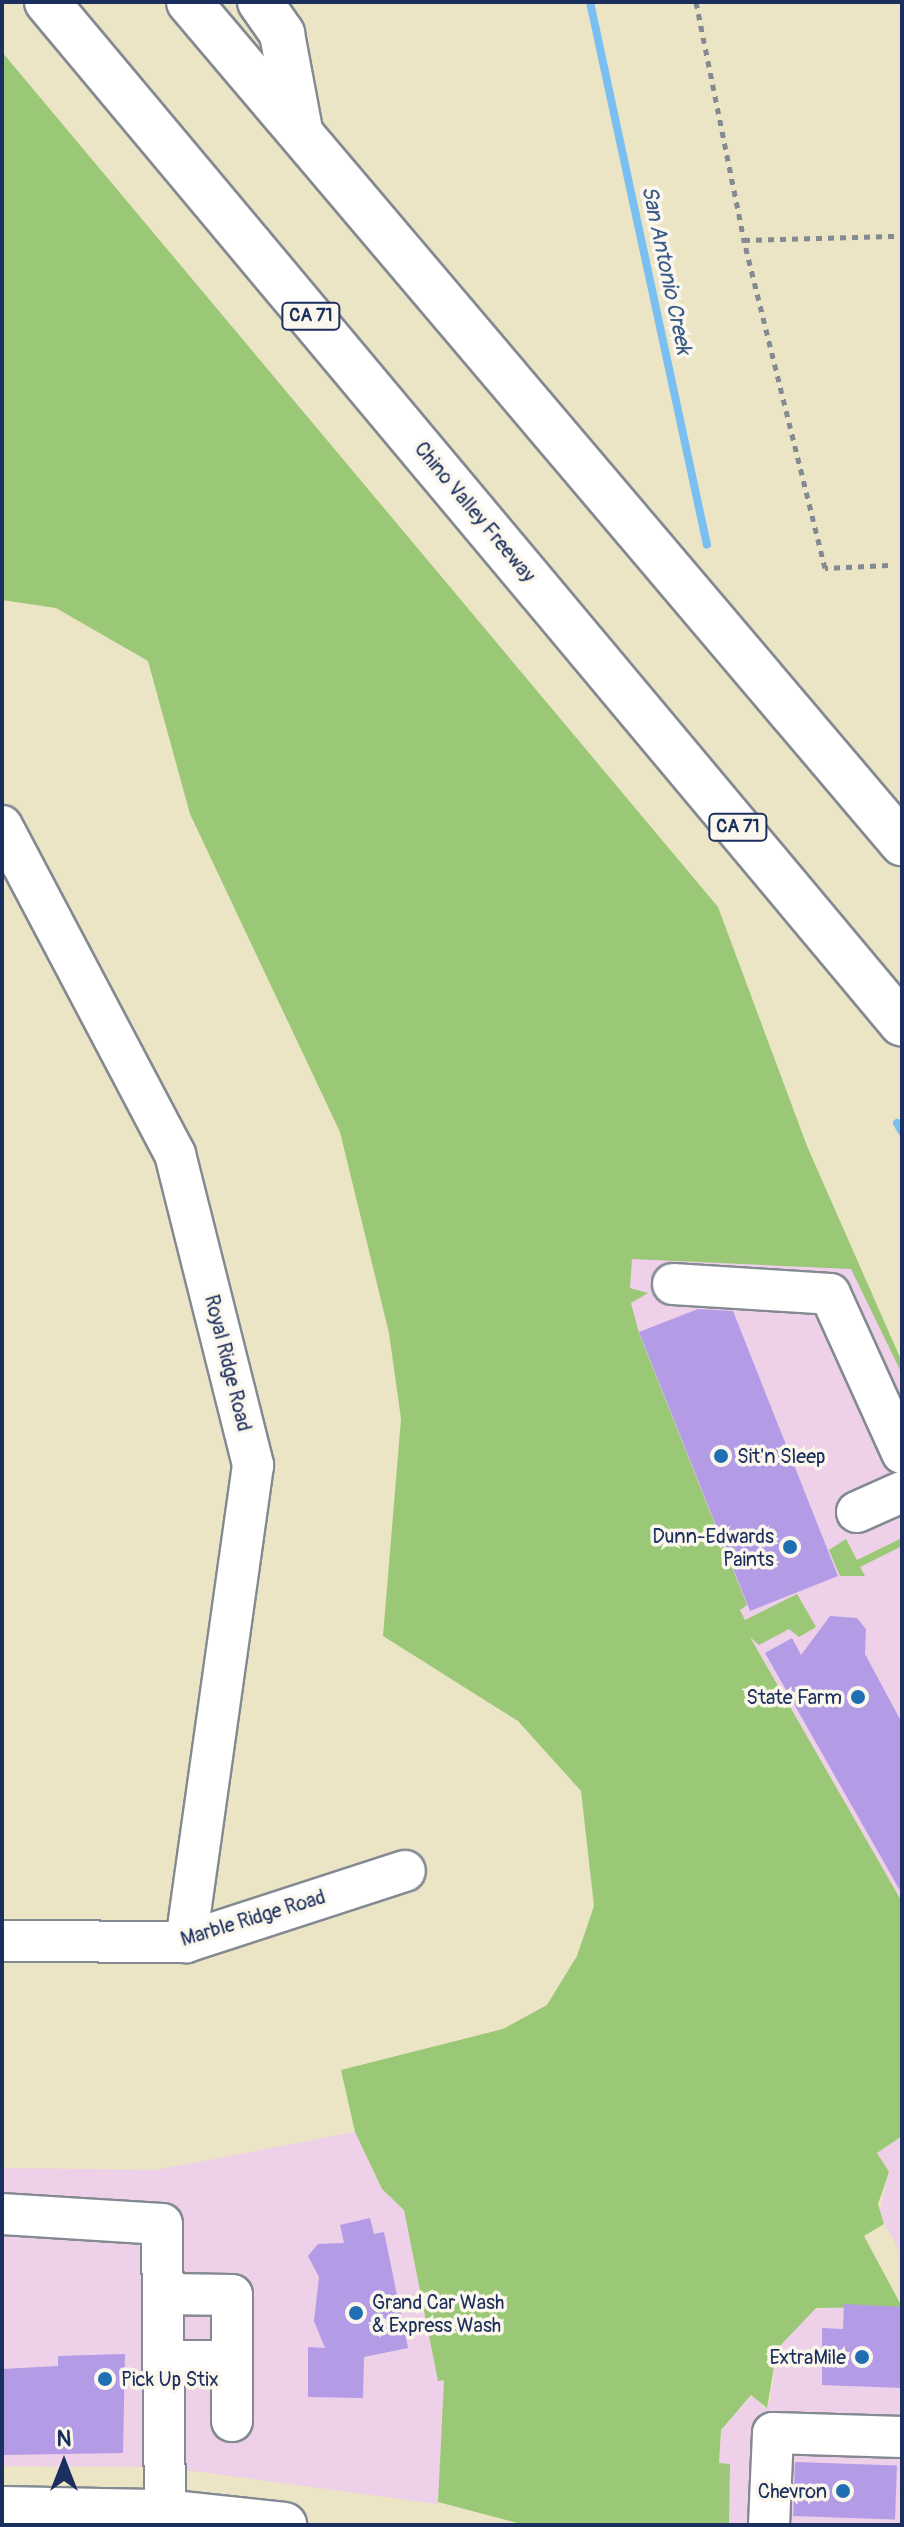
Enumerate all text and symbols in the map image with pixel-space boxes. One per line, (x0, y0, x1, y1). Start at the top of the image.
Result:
water label: San Antonio Creek (635, 183, 697, 357)
road number: CA 71 (281, 302, 341, 330)
street label: Chino Valley Freeway (409, 437, 541, 587)
road number: CA 71 (708, 813, 768, 841)
street label: Royal Ridge Road (199, 1292, 257, 1434)
place label: Sit'n Sleep (737, 1444, 825, 1468)
marker: Sit'n Sleep (712, 1447, 730, 1465)
place label: Dunn-Edwards Paints (652, 1524, 774, 1571)
marker: Dunn-Edwards Paints (781, 1538, 799, 1556)
place label: State Farm (746, 1685, 842, 1709)
marker: State Farm (849, 1688, 867, 1706)
street label: Marble Ridge Road (178, 1885, 328, 1951)
place label: Grand Car Wash & Express Wash (372, 2290, 504, 2337)
marker: Grand Car Wash & Express Wash (347, 2304, 365, 2322)
place label: ExtraMile (770, 2345, 846, 2369)
marker: ExtraMile (853, 2348, 871, 2366)
place label: Pick Up Stix (121, 2367, 219, 2391)
marker: Pick Up Stix (96, 2370, 114, 2388)
north arrow (24, 2423, 104, 2503)
text: N (57, 2425, 71, 2453)
place label: Chevron (758, 2479, 827, 2503)
marker: Chevron (834, 2482, 852, 2500)

